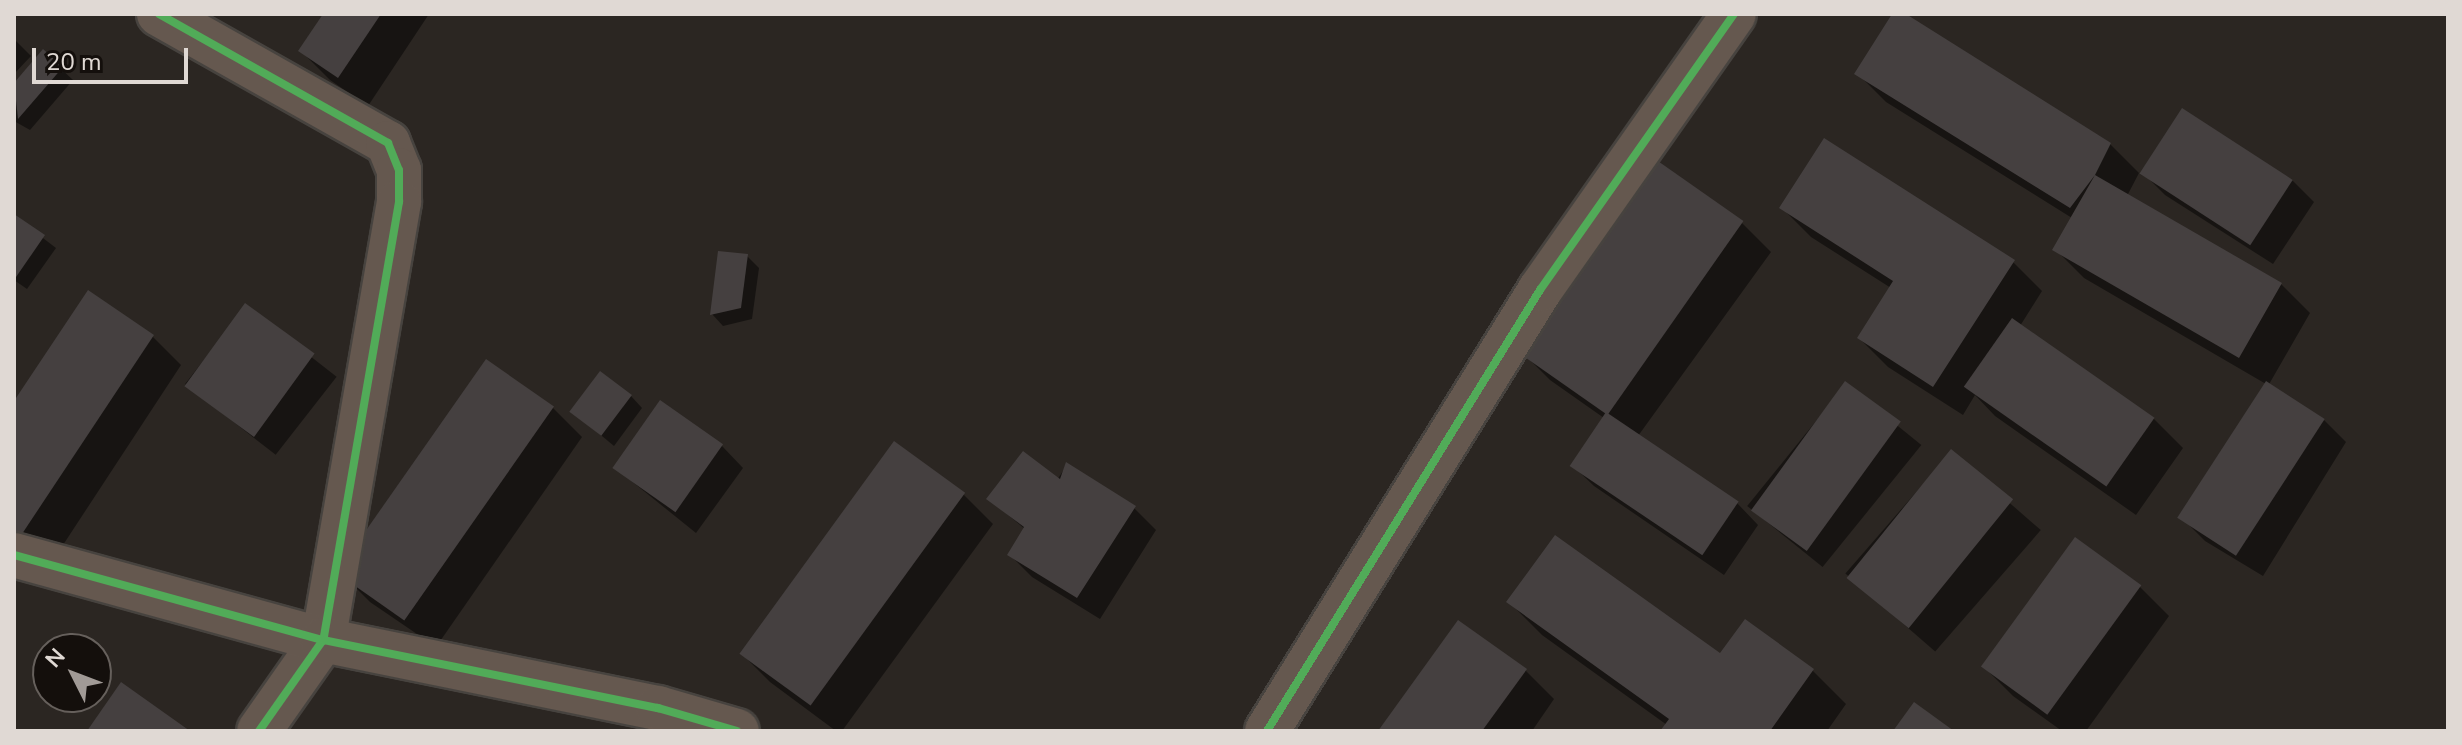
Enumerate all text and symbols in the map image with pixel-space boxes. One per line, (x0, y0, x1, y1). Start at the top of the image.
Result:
scale bar (36, 32, 192, 82)
text: 20 m (46, 46, 102, 78)
north arrow (32, 633, 112, 713)
text: N (39, 642, 72, 674)

